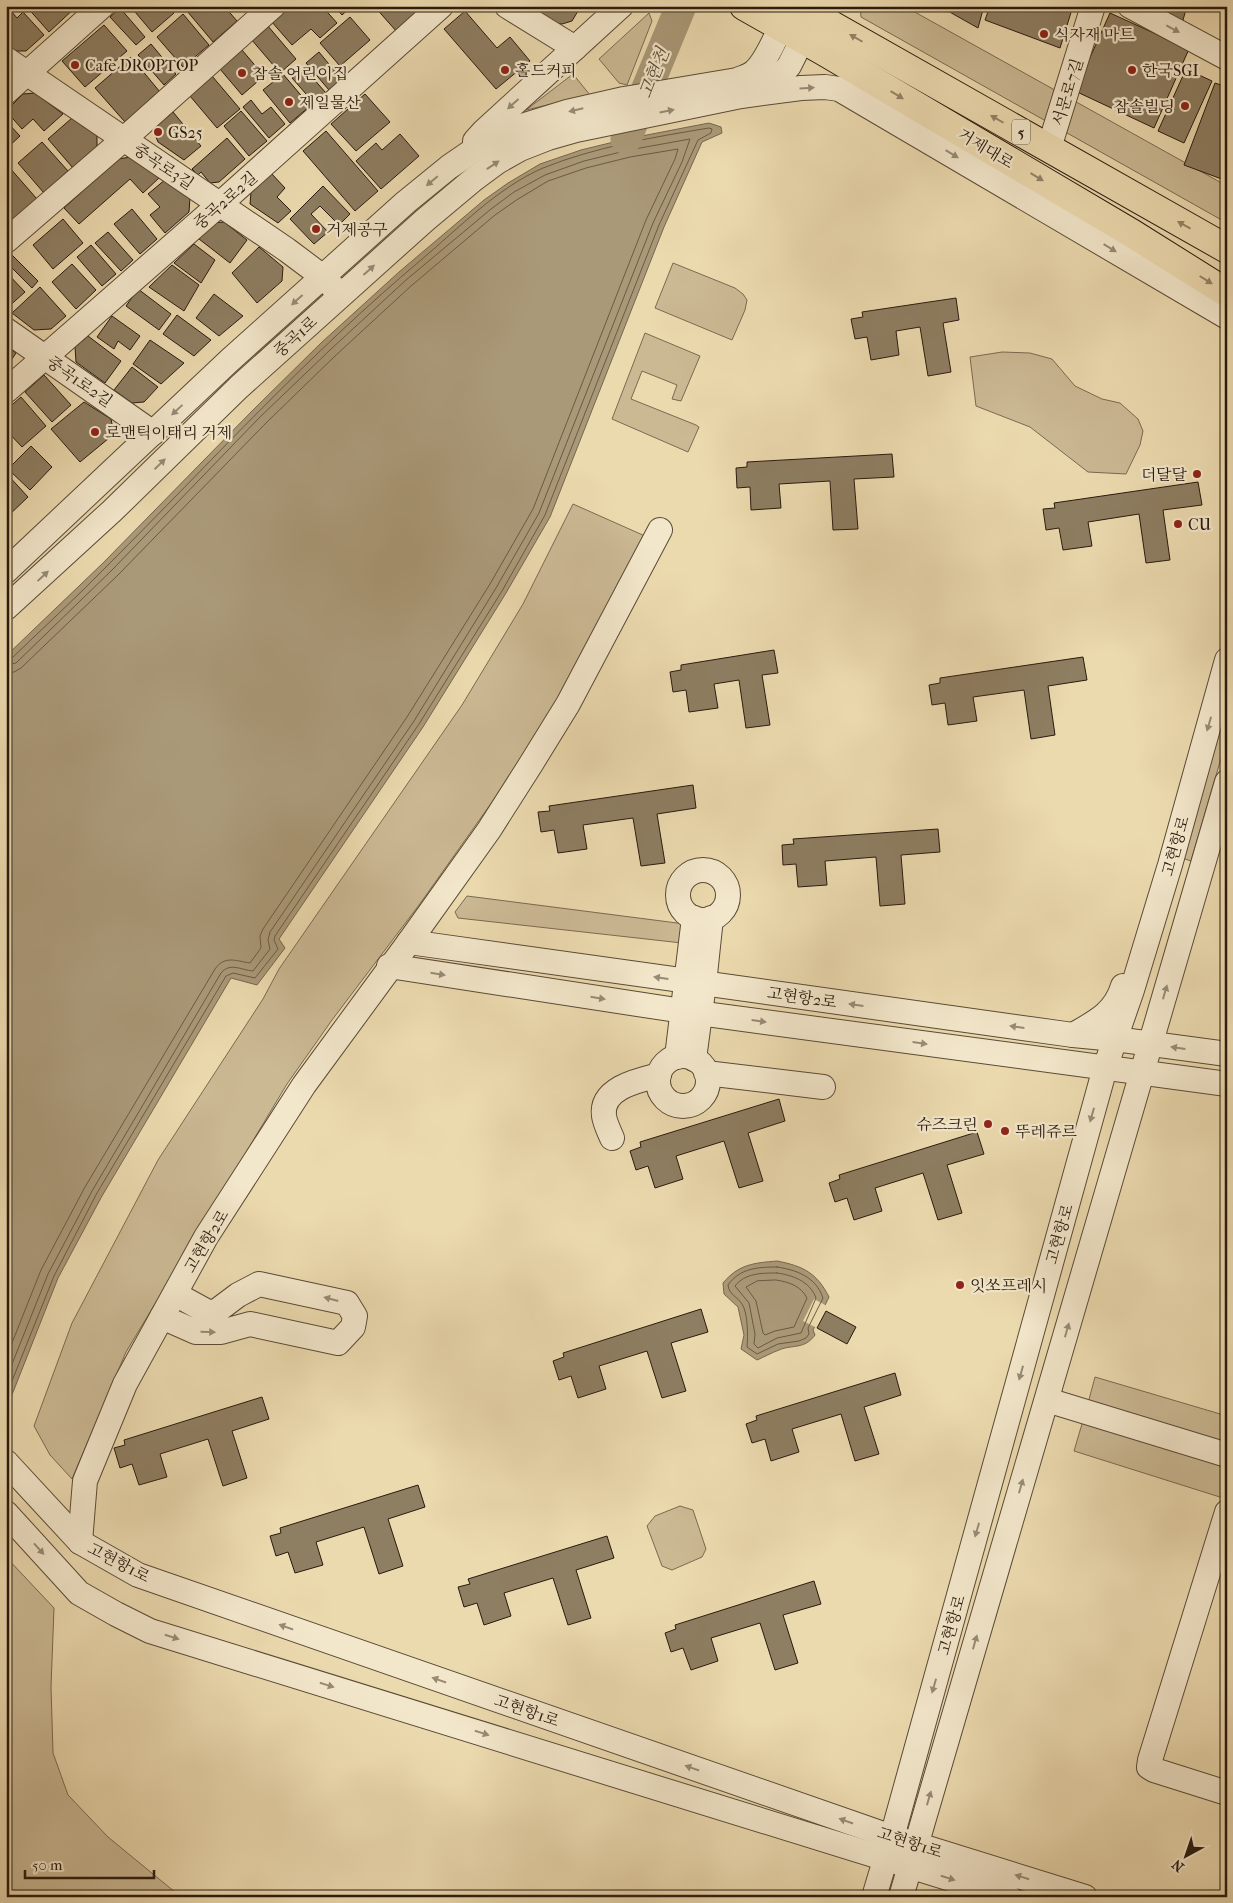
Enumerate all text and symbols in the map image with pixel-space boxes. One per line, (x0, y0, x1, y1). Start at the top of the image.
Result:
place label: 식자재 마트 (1054, 25, 1135, 44)
one-way arrow (1166, 25, 1180, 33)
marker: 식자재 마트 (1038, 28, 1050, 40)
one-way arrow (849, 34, 863, 43)
water label: 고현천 (635, 44, 675, 101)
place label: Cafe DROPTOP (85, 56, 198, 75)
street label: 서문로7길 (1048, 56, 1087, 128)
marker: Cafe DROPTOP (69, 59, 81, 71)
place label: 홀드커피 (515, 61, 577, 80)
place label: 한국SGI (1142, 61, 1199, 80)
place label: 참솔 어린이집 (252, 64, 348, 83)
marker: 홀드커피 (499, 64, 511, 76)
marker: 한국SGI (1126, 64, 1138, 76)
marker: 참솔 어린이집 (236, 67, 248, 79)
one-way arrow (799, 83, 815, 91)
one-way arrow (891, 90, 904, 99)
place label: 제일물산 (299, 93, 361, 112)
marker: 제일물산 (283, 96, 295, 108)
place label: 참솔빌딩 (1113, 97, 1175, 116)
one-way arrow (507, 99, 520, 110)
marker: 참솔빌딩 (1179, 100, 1191, 112)
one-way arrow (569, 106, 584, 114)
one-way arrow (660, 106, 676, 114)
one-way arrow (991, 114, 1004, 123)
road number: 5 (1012, 120, 1030, 144)
place label: GS25 (168, 123, 203, 142)
street label: 거제대로 (954, 124, 1018, 173)
marker: GS25 (152, 126, 164, 138)
street label: 중곡로3길 (130, 139, 197, 193)
one-way arrow (944, 150, 959, 158)
one-way arrow (487, 161, 500, 170)
street label: 중곡2로2길 (190, 168, 261, 233)
one-way arrow (1030, 173, 1043, 182)
one-way arrow (426, 175, 439, 186)
place label: 거제공구 (326, 220, 388, 239)
one-way arrow (1178, 220, 1191, 229)
marker: 거제공구 (310, 223, 322, 235)
one-way arrow (1104, 243, 1117, 252)
one-way arrow (363, 264, 375, 276)
one-way arrow (1199, 275, 1212, 284)
one-way arrow (292, 294, 304, 306)
street label: 중곡1로 (270, 312, 321, 361)
street label: 중곡1로2길 (43, 352, 116, 411)
one-way arrow (172, 404, 184, 416)
place label: 로맨틱이태리 거제 (105, 423, 232, 442)
marker: 로맨틱이태리 거제 (89, 426, 101, 438)
one-way arrow (154, 458, 166, 470)
place label: 더달달 (1141, 465, 1188, 484)
marker: 더달달 (1191, 468, 1203, 480)
place label: CU (1188, 515, 1212, 534)
marker: CU (1172, 518, 1184, 530)
one-way arrow (36, 570, 48, 582)
one-way arrow (1205, 717, 1213, 732)
street label: 고현항로 (1158, 813, 1193, 878)
one-way arrow (430, 970, 446, 978)
one-way arrow (652, 974, 668, 982)
street label: 고현항2로 (766, 983, 838, 1012)
one-way arrow (1161, 984, 1169, 999)
one-way arrow (591, 995, 607, 1003)
one-way arrow (848, 1000, 864, 1008)
one-way arrow (752, 1017, 768, 1025)
one-way arrow (1009, 1023, 1025, 1031)
one-way arrow (913, 1039, 929, 1047)
one-way arrow (1170, 1043, 1186, 1051)
one-way arrow (1088, 1108, 1096, 1123)
place label: 슈즈크린 (916, 1115, 978, 1134)
marker: 슈즈크린 (982, 1118, 994, 1130)
place label: 뚜레쥬르 (1015, 1122, 1077, 1141)
marker: 뚜레쥬르 (999, 1125, 1011, 1137)
street label: 고현항로 (1042, 1201, 1077, 1266)
street label: 고현항2로 (180, 1206, 233, 1276)
place label: 잇쏘프레시 (970, 1276, 1047, 1295)
marker: 잇쏘프레시 (954, 1279, 966, 1291)
one-way arrow (323, 1295, 338, 1303)
one-way arrow (1063, 1322, 1071, 1338)
one-way arrow (200, 1328, 216, 1336)
one-way arrow (1016, 1366, 1024, 1381)
one-way arrow (1018, 1478, 1026, 1493)
one-way arrow (973, 1522, 981, 1537)
street label: 고현항1로 (84, 1539, 154, 1586)
one-way arrow (33, 1543, 45, 1555)
street label: 고현항로 (934, 1592, 969, 1657)
one-way arrow (278, 1623, 293, 1631)
one-way arrow (164, 1634, 179, 1642)
one-way arrow (972, 1634, 980, 1649)
one-way arrow (432, 1676, 447, 1683)
one-way arrow (929, 1679, 937, 1694)
one-way arrow (320, 1682, 335, 1690)
street label: 고현항1로 (492, 1690, 562, 1731)
one-way arrow (475, 1730, 490, 1738)
one-way arrow (684, 1763, 699, 1771)
one-way arrow (926, 1790, 934, 1805)
one-way arrow (838, 1817, 853, 1824)
street label: 고현항1로 (875, 1823, 945, 1862)
north arrow (1160, 1830, 1210, 1880)
scale bar (25, 1848, 154, 1880)
text: N (1168, 1855, 1187, 1876)
text: 50 m (32, 1856, 63, 1874)
one-way arrow (1014, 1873, 1029, 1881)
one-way arrow (941, 1874, 956, 1882)

